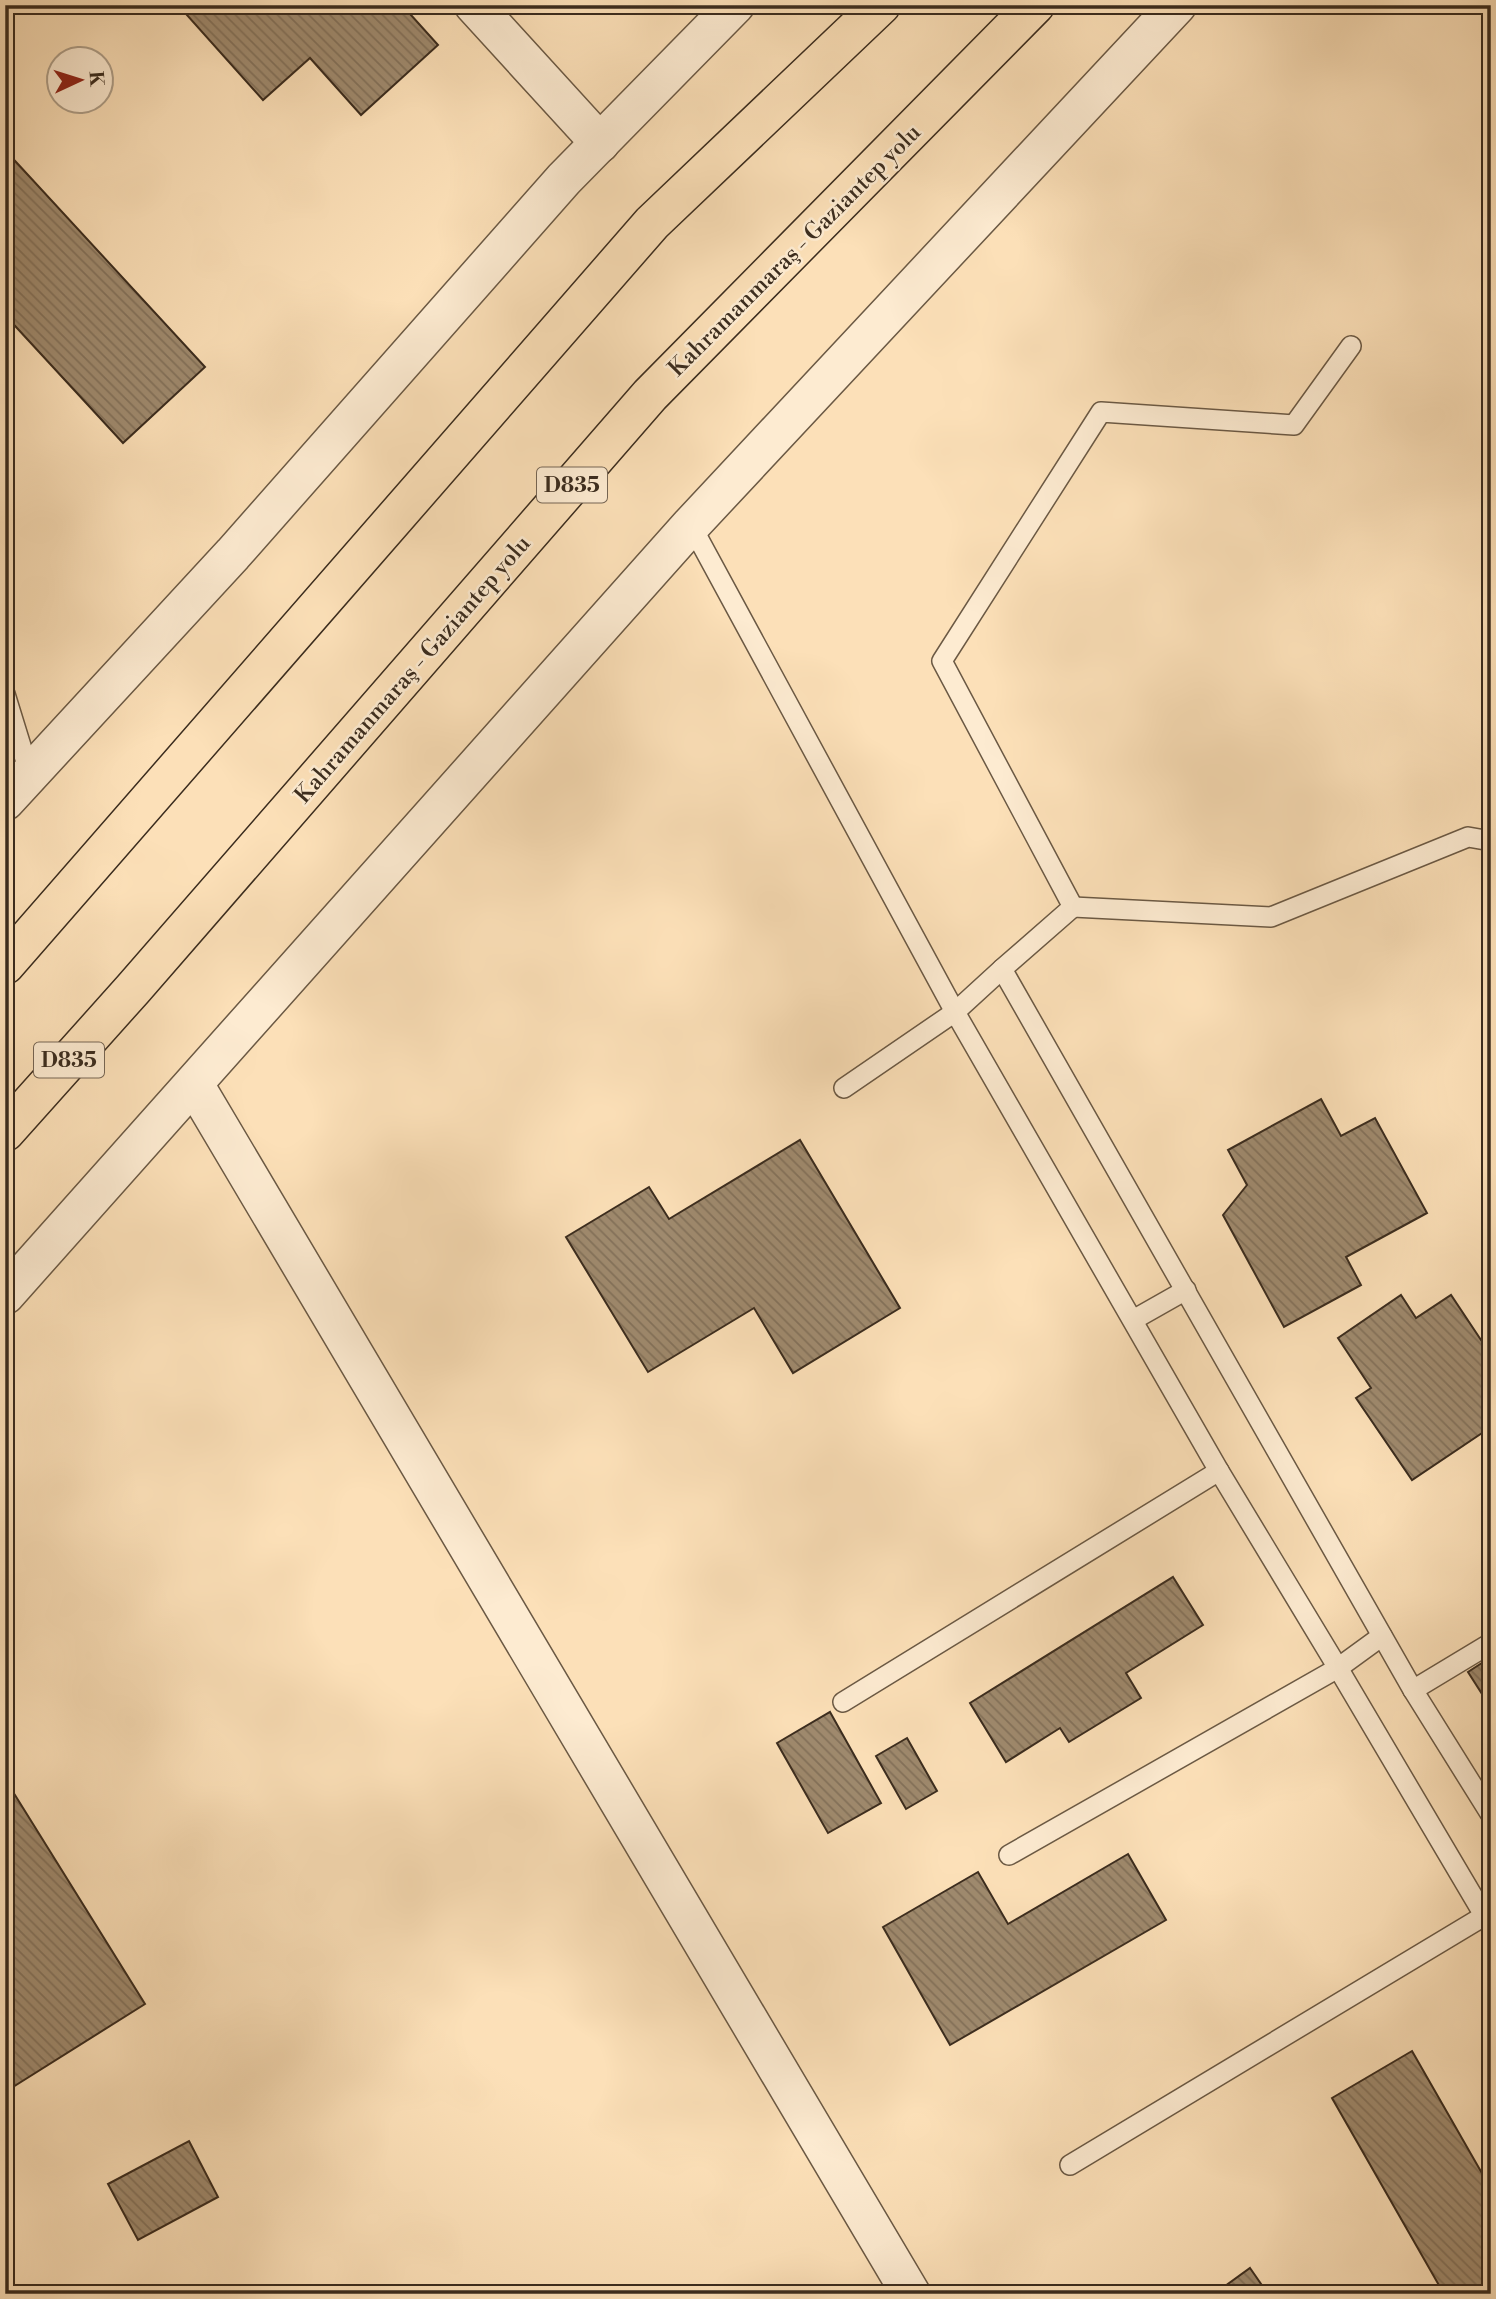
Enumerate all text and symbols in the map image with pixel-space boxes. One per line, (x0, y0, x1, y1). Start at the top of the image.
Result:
north arrow (46, 46, 116, 116)
text: K (83, 70, 109, 88)
street label: Kahramanmaraş - Gaziantep yolu (663, 119, 927, 383)
road number: D835 (537, 468, 607, 503)
street label: Kahramanmaraş - Gaziantep yolu (289, 530, 537, 809)
road number: D835 (34, 1042, 104, 1078)

